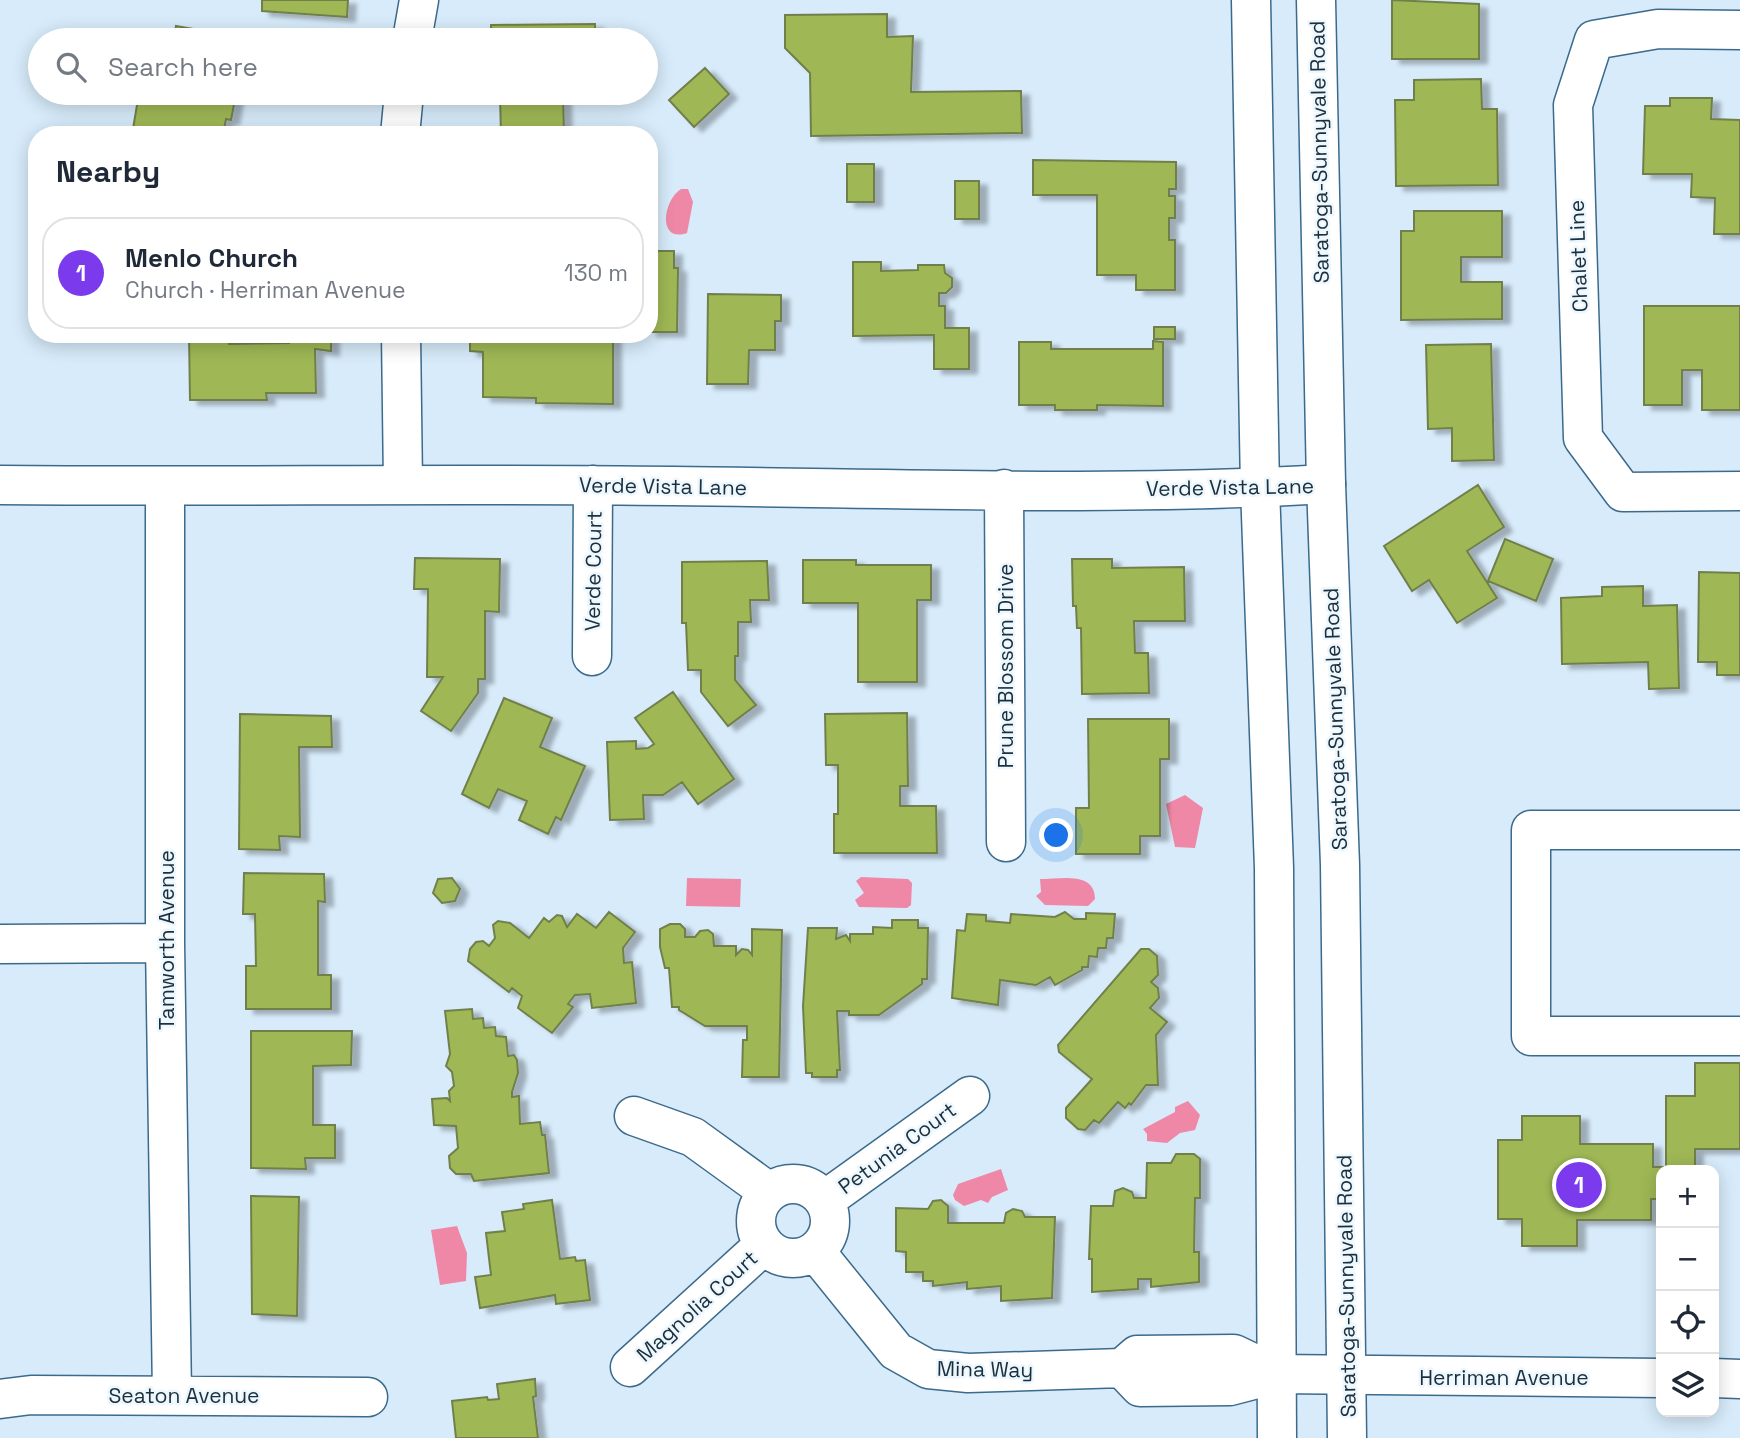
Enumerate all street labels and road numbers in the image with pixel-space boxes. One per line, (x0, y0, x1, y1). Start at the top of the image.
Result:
street label: Saratoga-Sunnyvale Road (1303, 20, 1335, 284)
street label: Chalet Line (1563, 199, 1593, 313)
street label: Verde Vista Lane (579, 471, 747, 501)
street label: Verde Vista Lane (1146, 472, 1314, 502)
street label: Verde Court (578, 511, 608, 631)
street label: Prune Blossom Drive (992, 564, 1019, 768)
street label: Saratoga-Sunnyvale Road (1317, 587, 1353, 851)
street label: Tamworth Avenue (153, 850, 180, 1030)
street label: Petunia Court (833, 1096, 961, 1200)
street label: Saratoga-Sunnyvale Road (1330, 1154, 1362, 1418)
street label: Magnolia Court (631, 1244, 763, 1368)
street label: Mina Way (937, 1355, 1033, 1383)
street label: Herriman Avenue (1419, 1364, 1589, 1391)
street label: Seaton Avenue (108, 1382, 260, 1409)

